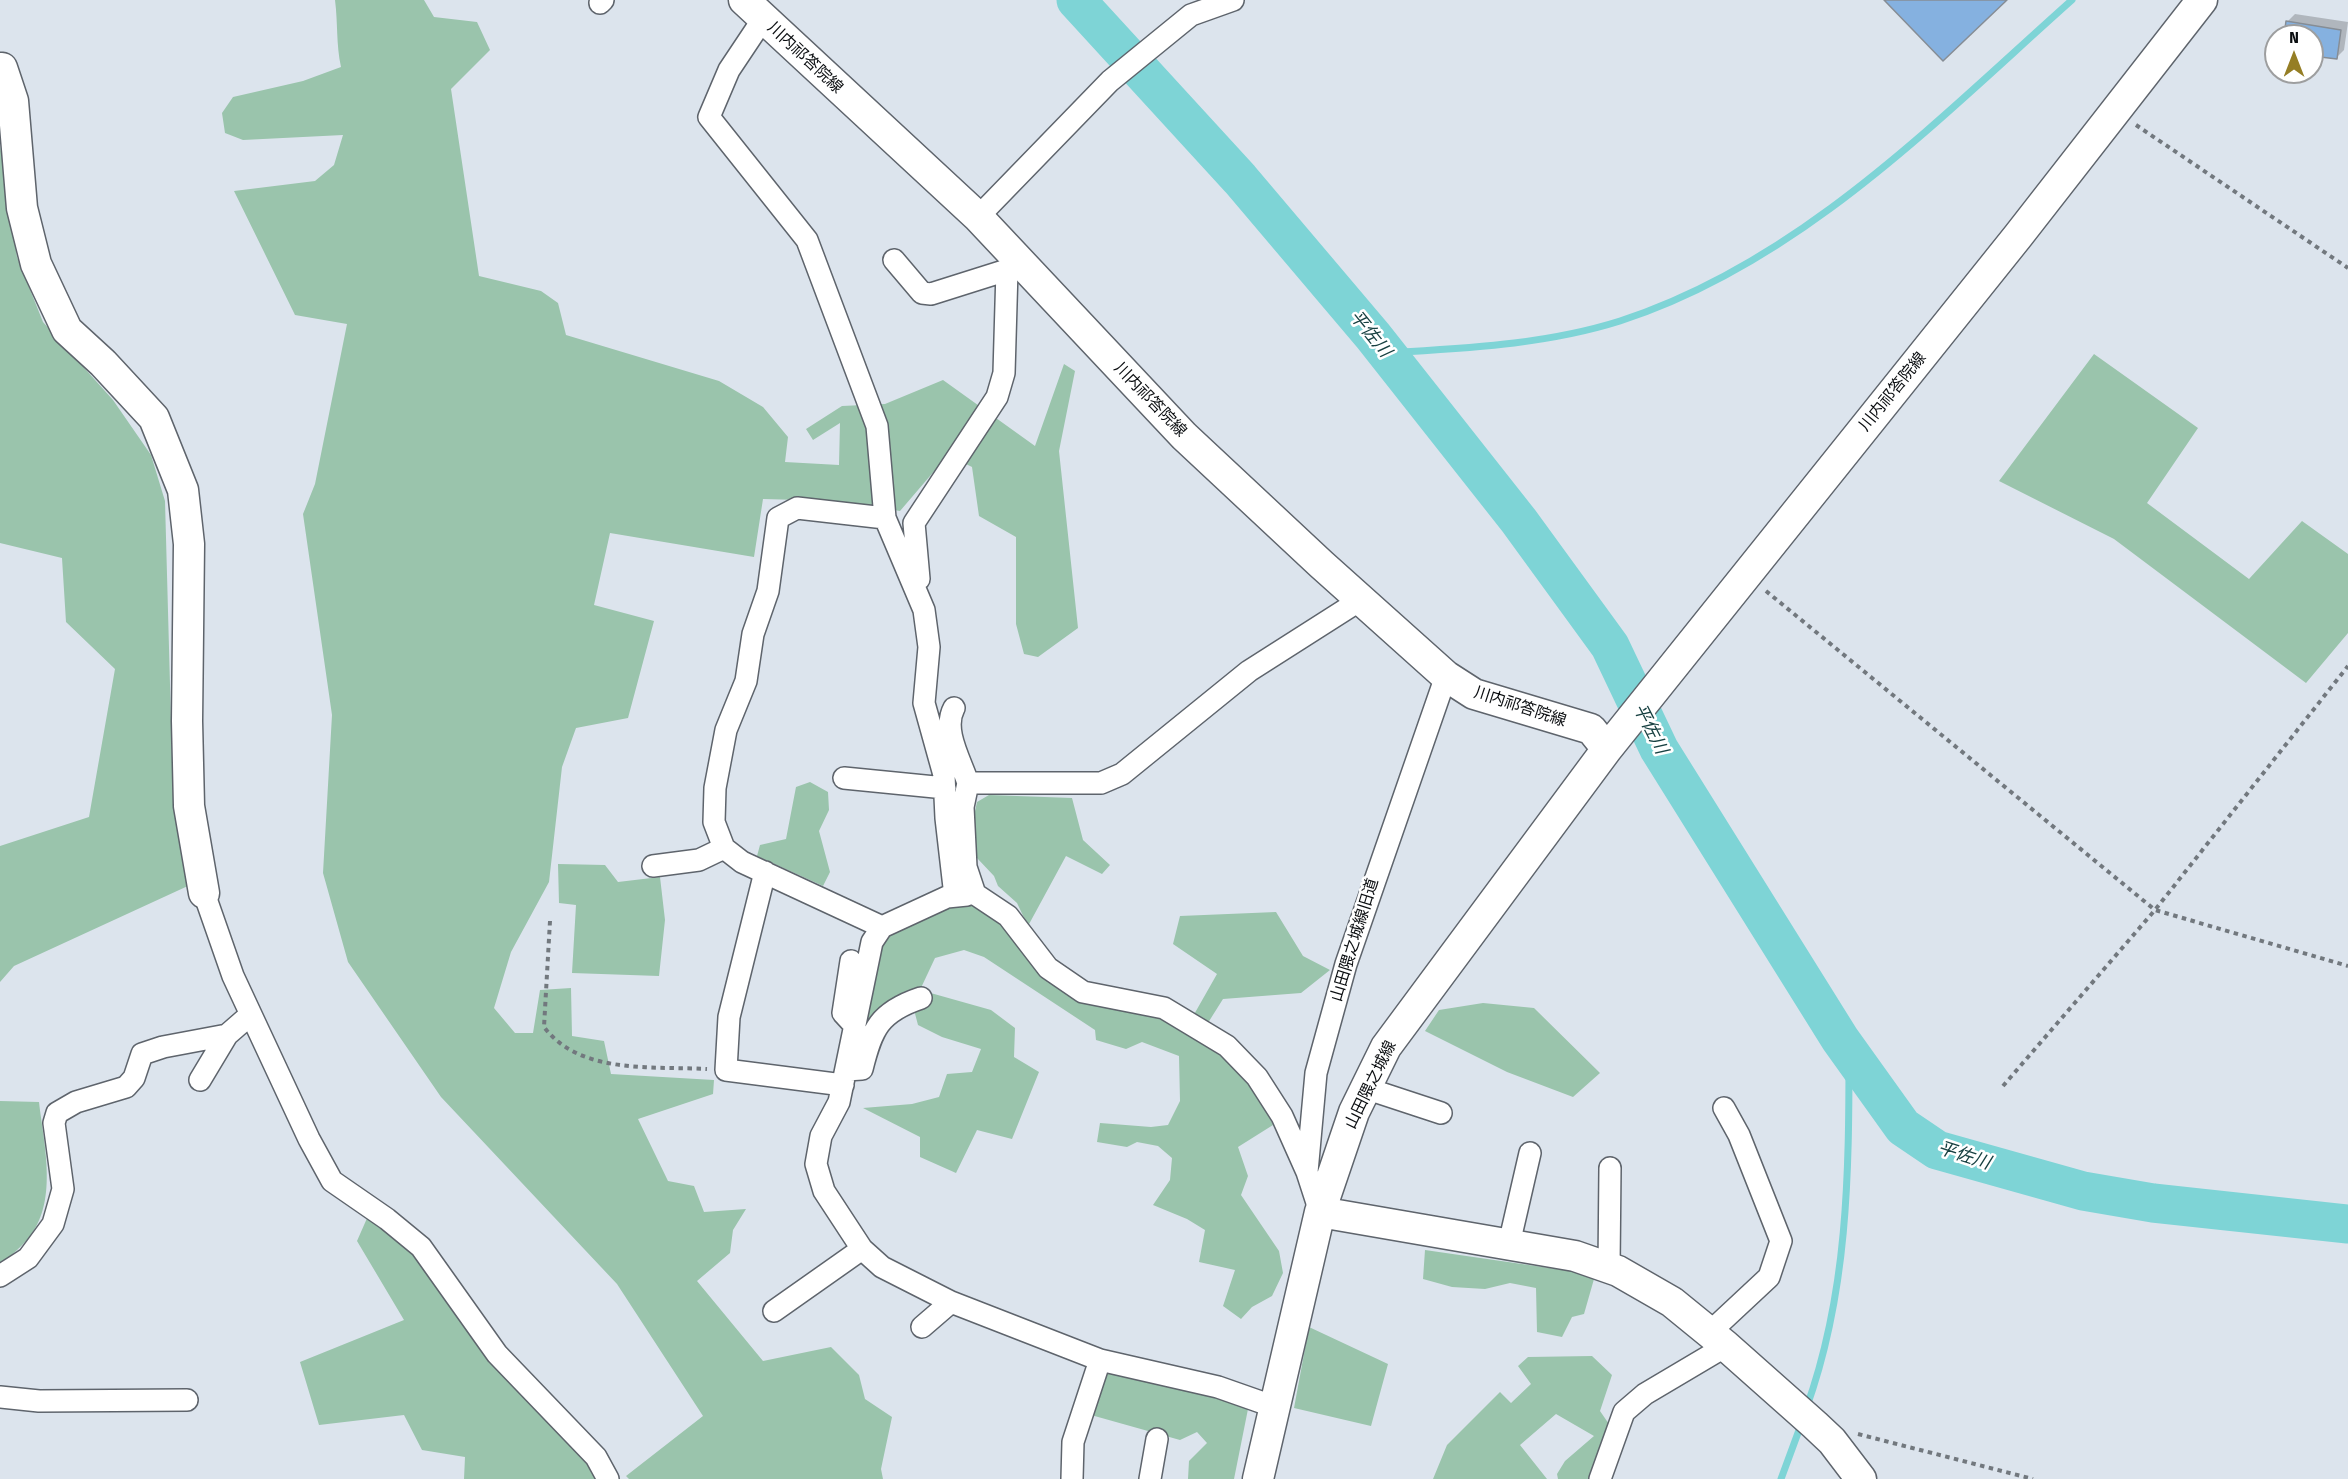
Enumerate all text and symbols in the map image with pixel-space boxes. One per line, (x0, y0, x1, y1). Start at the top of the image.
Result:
street label: 川内祁答院線 (763, 18, 847, 98)
north arrow (2264, 24, 2324, 84)
text: N (2289, 28, 2299, 47)
water label: 平佐川 (1345, 306, 1395, 362)
street label: 川内祁答院線 (1855, 349, 1931, 435)
street label: 川内祁答院線 (1110, 359, 1190, 441)
street label: 川内祁答院線 (1471, 683, 1569, 731)
water label: 平佐川 (1628, 700, 1672, 758)
street label: 山田隈之城線旧道 (1327, 876, 1383, 1004)
street label: 山田隈之城線 (1341, 1038, 1401, 1132)
water label: 平佐川 (1935, 1137, 1993, 1175)

